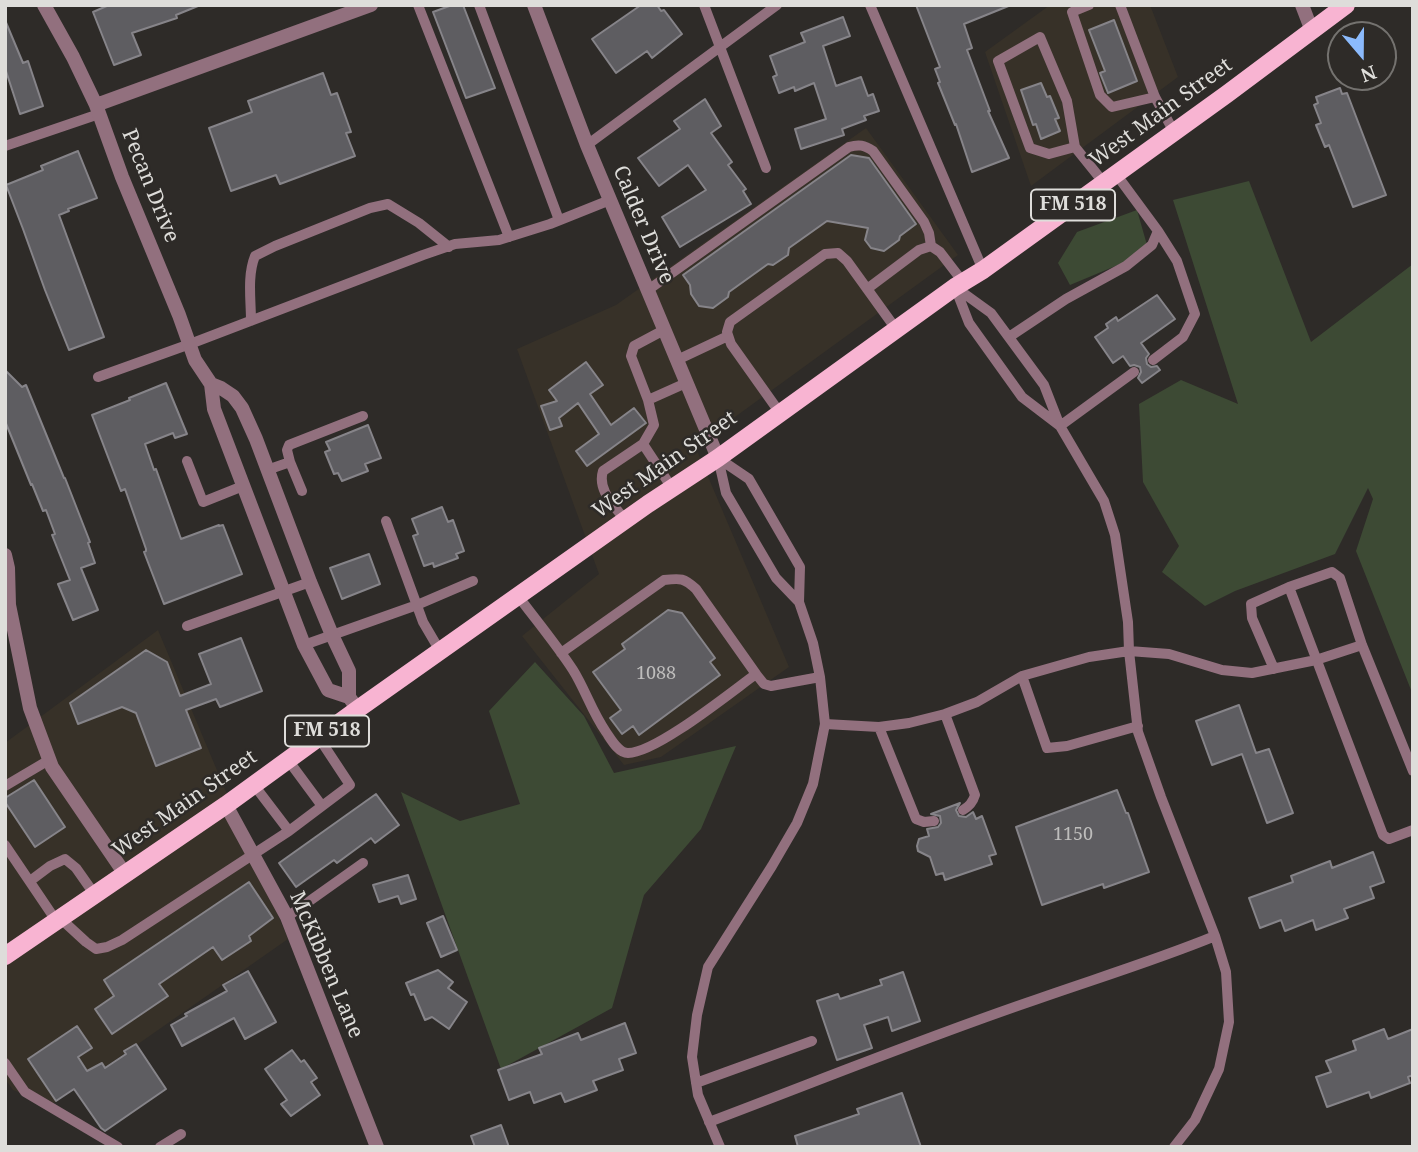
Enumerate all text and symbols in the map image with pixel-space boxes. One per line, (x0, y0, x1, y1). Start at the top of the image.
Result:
north arrow (1327, 21, 1397, 91)
street label: West Main Street (1085, 53, 1237, 173)
text: N (1357, 59, 1380, 89)
street label: Pecan Drive (116, 125, 184, 247)
street label: Calder Drive (607, 162, 679, 288)
road number: FM 518 (1031, 190, 1115, 220)
street label: West Main Street (588, 406, 742, 524)
house number: 1088 (636, 663, 676, 685)
road number: FM 518 (285, 716, 369, 746)
street label: West Main Street (108, 745, 262, 863)
house number: 1150 (1053, 824, 1093, 846)
street label: McKibben Lane (284, 888, 368, 1042)

